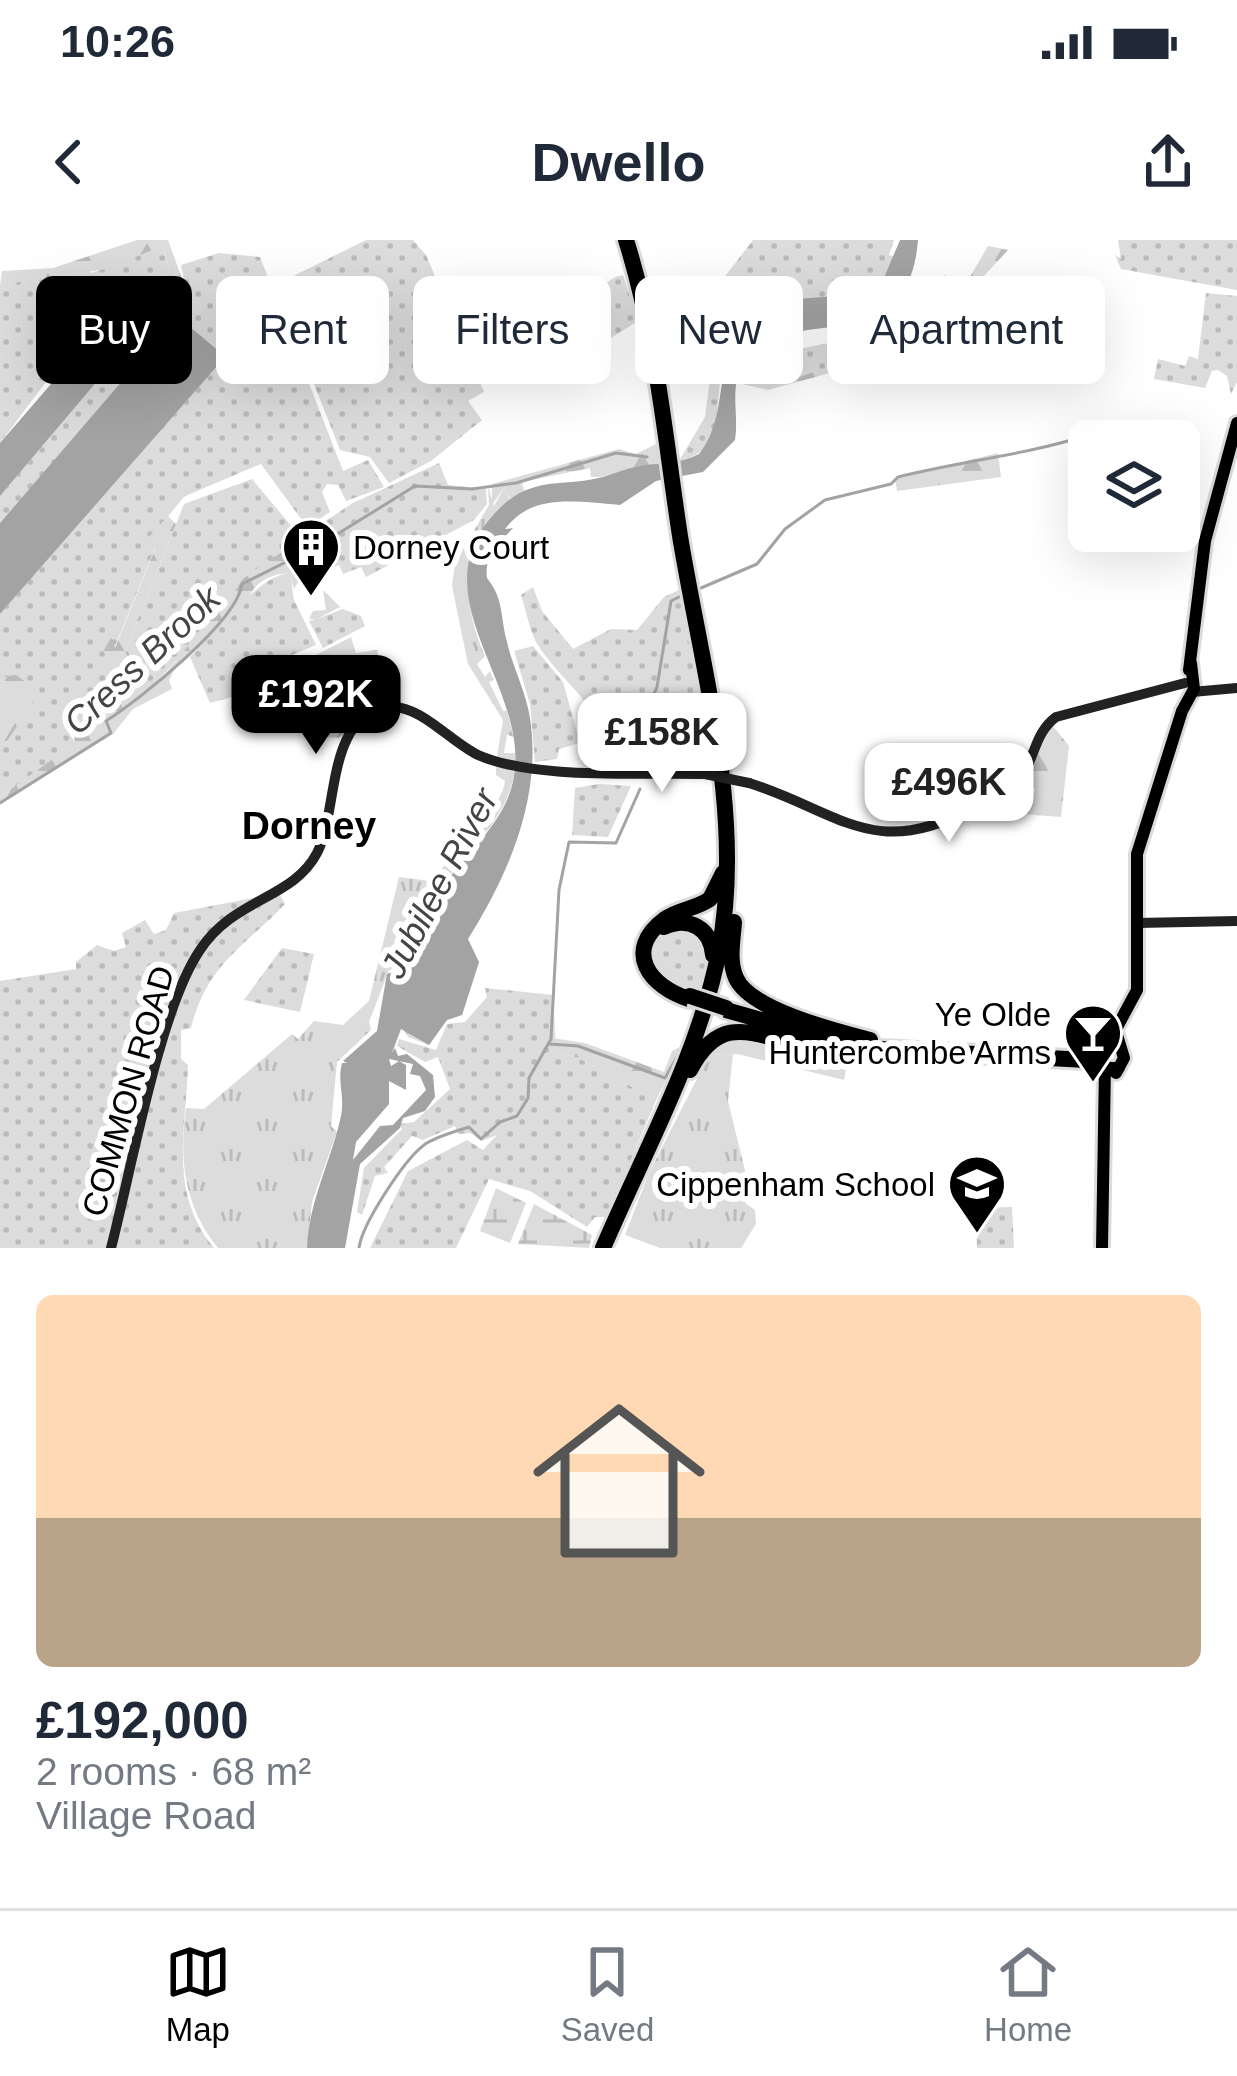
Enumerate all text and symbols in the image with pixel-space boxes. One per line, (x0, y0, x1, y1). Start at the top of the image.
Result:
text: 10:26 (60, 16, 175, 67)
icon: back (36, 129, 102, 195)
icon: share (1135, 129, 1201, 195)
text: Dwello (531, 132, 706, 192)
chip: Buy (36, 276, 192, 384)
chip: Rent (216, 276, 389, 384)
chip: Filters (413, 276, 611, 384)
chip: New (635, 276, 803, 384)
chip: Apartment (827, 276, 1105, 384)
map controls (1068, 420, 1200, 552)
button: layers (1068, 420, 1200, 552)
building icon: Dorney Court (280, 516, 342, 598)
place label: Dorney Court (353, 529, 549, 566)
water label: Cress Brook (56, 576, 230, 743)
pin: £192K (232, 655, 400, 757)
text: £192K (259, 672, 373, 715)
pin: £158K (578, 693, 746, 795)
text: £158K (605, 710, 719, 753)
pin: £496K (865, 743, 1033, 845)
text: £496K (892, 760, 1006, 803)
water label: Jubilee River (372, 780, 507, 985)
district label: Dorney (242, 804, 376, 847)
street label: COMMON ROAD (75, 962, 181, 1220)
place label: Ye Olde Huntercombe Arms (769, 996, 1051, 1071)
bar icon: Ye Olde Huntercombe Arms (1062, 1002, 1124, 1084)
school or university icon: Cippenham School (946, 1153, 1008, 1235)
place label: Cippenham School (656, 1166, 935, 1203)
icon: home (511, 1373, 727, 1589)
text: £192,000 (36, 1692, 249, 1749)
text: 2 rooms · 68 m² (36, 1750, 311, 1793)
text: Village Road (36, 1794, 256, 1837)
tab: Map (165, 1939, 231, 2049)
tab: Saved (561, 1939, 654, 2049)
tab: Home (984, 1939, 1072, 2049)

